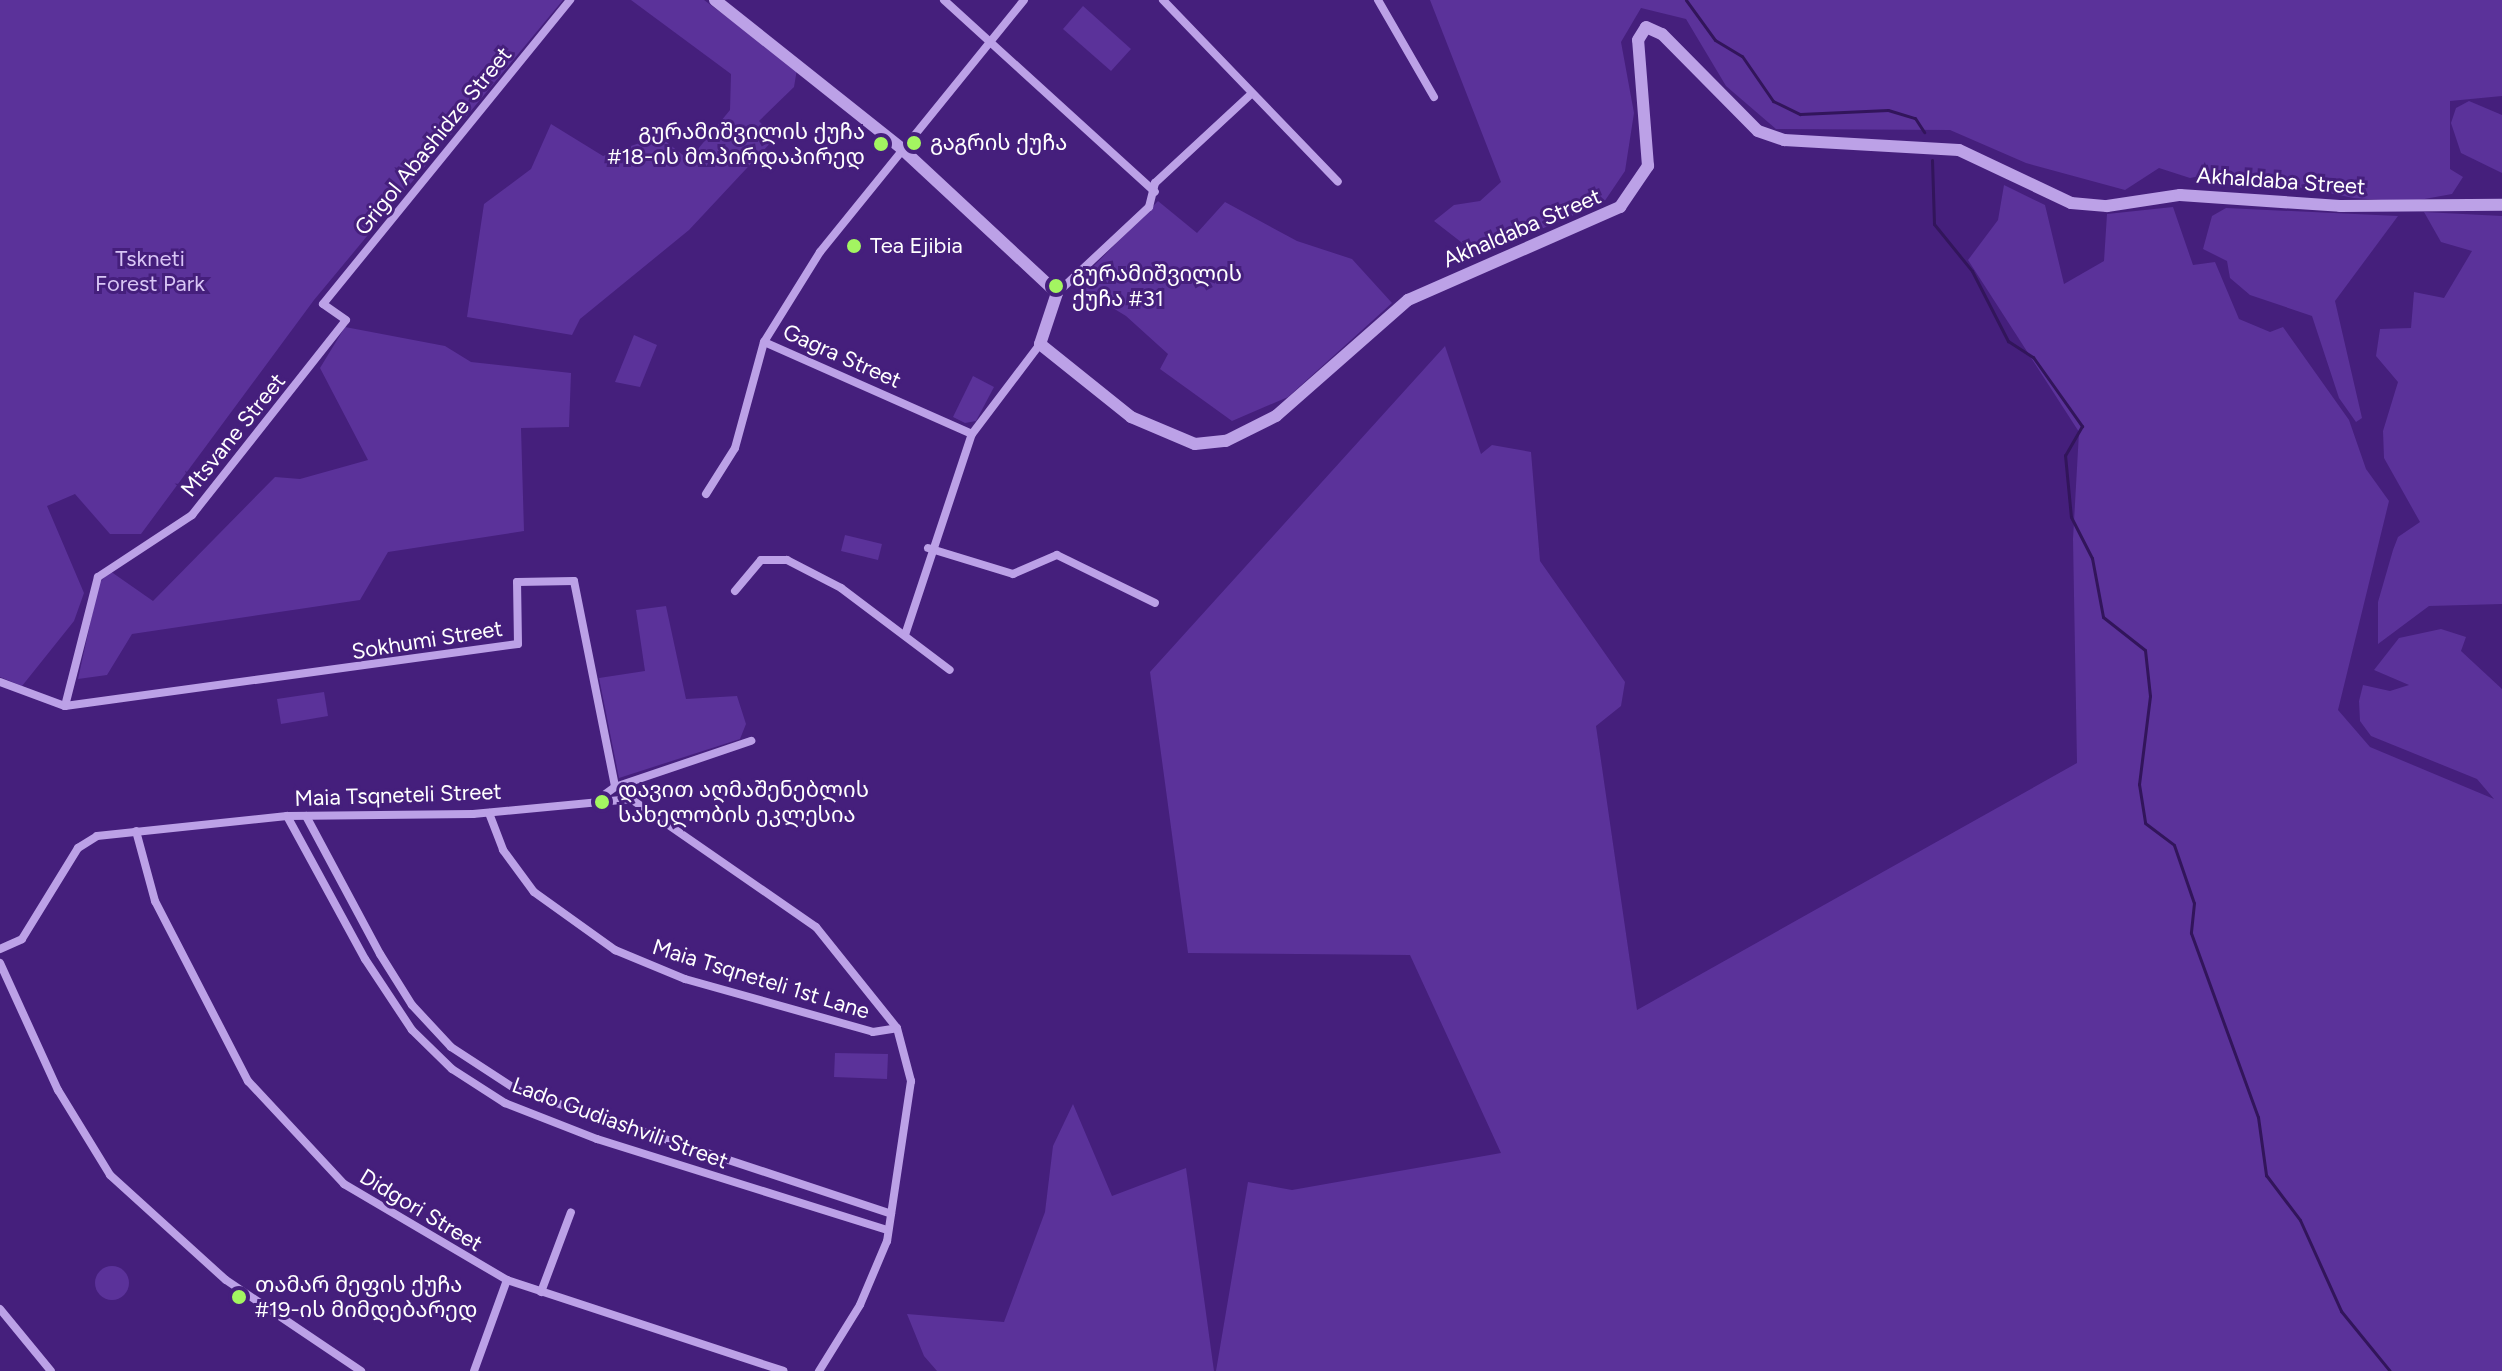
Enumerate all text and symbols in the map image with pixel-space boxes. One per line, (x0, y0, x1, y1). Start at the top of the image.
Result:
street label: Grigol Abashidze Street (349, 42, 517, 240)
place label: გურამიშვილის ქუჩა #18-ის მოპირდაპირედ (608, 118, 865, 170)
place label: გაგრის ქუჩა (930, 130, 1067, 156)
marker: გაგრის ქუჩა (905, 134, 923, 152)
marker: გურამიშვილის ქუჩა #18-ის მოპირდაპირედ (872, 135, 890, 153)
street label: Akhaldaba Street (2196, 162, 2366, 200)
street label: Akhaldaba Street (1439, 183, 1605, 273)
place label: Tea Ejibia (870, 233, 963, 259)
marker: Tea Ejibia (845, 237, 863, 255)
park label: Tskneti Forest Park (95, 245, 205, 296)
place label: გურამიშვილის ქუჩა #31 (1072, 260, 1242, 312)
marker: გურამიშვილის ქუჩა #31 (1047, 277, 1065, 295)
street label: Gagra Street (779, 318, 905, 394)
street label: Mtsvane Street (175, 368, 291, 502)
street label: Sokhumi Street (350, 615, 504, 665)
place label: დავით აღმაშენებლის სახელობის ეკლესია (618, 776, 869, 828)
street label: Maia Tsqneteli Street (294, 778, 502, 812)
marker: დავით აღმაშენებლის სახელობის ეკლესია (593, 793, 611, 811)
street label: Maia Tsqneteli 1st Lane (649, 933, 873, 1025)
street label: Lado Gudiashvili Street (508, 1072, 732, 1174)
street label: Didgori Street (355, 1163, 487, 1257)
place label: თამარ მეფის ქუჩა #19-ის მიმდებარედ (255, 1271, 477, 1322)
marker: თამარ მეფის ქუჩა #19-ის მიმდებარედ (230, 1288, 248, 1306)

